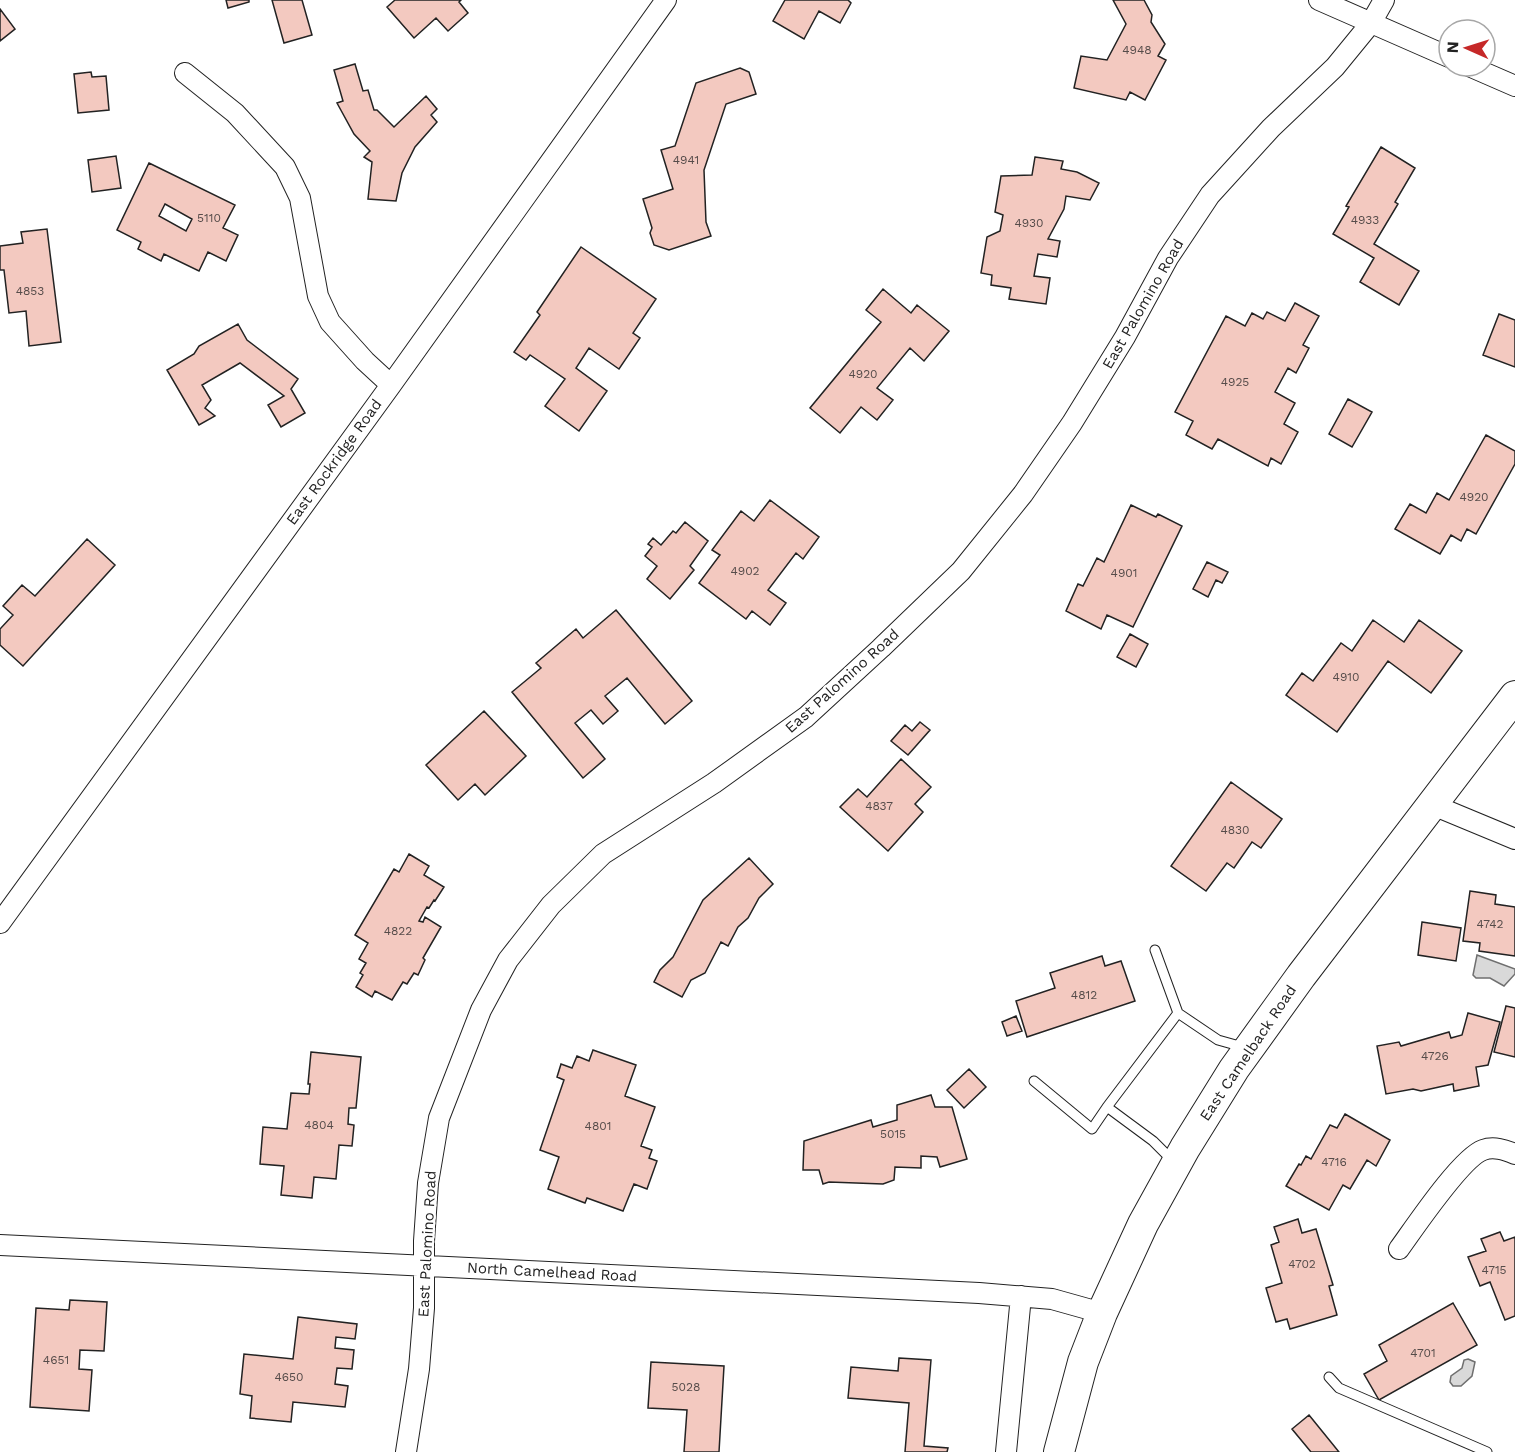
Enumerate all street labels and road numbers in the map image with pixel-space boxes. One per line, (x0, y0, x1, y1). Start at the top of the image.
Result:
street label: East Palomino Road (1098, 236, 1188, 372)
street label: East Rockridge Road (282, 396, 386, 528)
street label: East Palomino Road (781, 625, 903, 737)
street label: East Camelback Road (1196, 982, 1300, 1124)
street label: East Palomino Road (414, 1170, 440, 1318)
street label: North Camelhead Road (467, 1259, 637, 1285)

